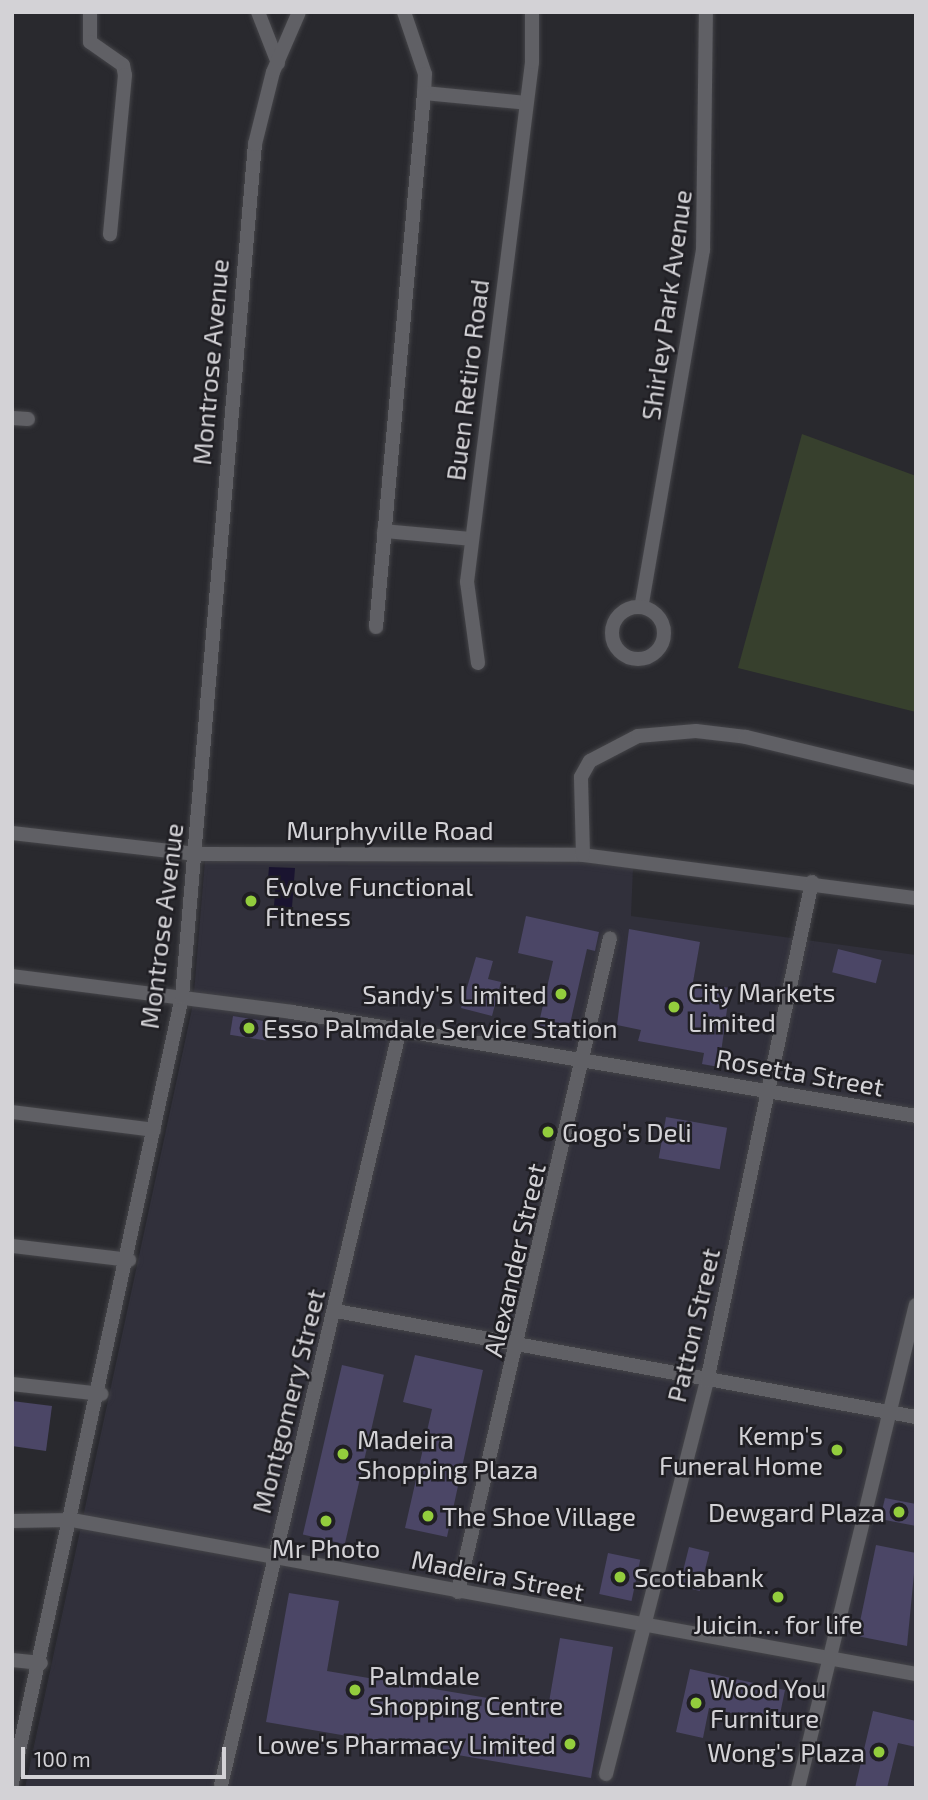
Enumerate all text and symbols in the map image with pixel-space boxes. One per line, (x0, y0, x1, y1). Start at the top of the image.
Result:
street label: Shirley Park Avenue (634, 187, 698, 423)
street label: Montrose Avenue (185, 257, 235, 467)
street label: Buen Retiro Road (439, 278, 495, 482)
street label: Murphyville Road (286, 814, 494, 846)
street label: Montrose Avenue (133, 821, 189, 1031)
place label: Evolve Functional Fitness (265, 870, 473, 931)
marker: Evolve Functional Fitness (243, 893, 259, 909)
place label: City Markets Limited (688, 976, 836, 1038)
place label: Sandy's Limited (362, 978, 547, 1010)
marker: Sandy's Limited (553, 986, 569, 1002)
marker: City Markets Limited (666, 999, 682, 1015)
place label: Esso Palmdale Service Station (263, 1012, 618, 1044)
marker: Esso Palmdale Service Station (241, 1020, 257, 1036)
street label: Rosetta Street (714, 1042, 886, 1102)
place label: Gogo's Deli (562, 1116, 692, 1148)
marker: Gogo's Deli (540, 1124, 556, 1140)
street label: Alexander Street (476, 1160, 552, 1360)
street label: Patton Street (660, 1245, 726, 1405)
street label: Montgomery Street (245, 1285, 331, 1517)
place label: Kemp's Funeral Home (658, 1419, 823, 1480)
place label: Madeira Shopping Plaza (357, 1423, 538, 1484)
marker: Kemp's Funeral Home (829, 1442, 845, 1458)
marker: Madeira Shopping Plaza (335, 1446, 351, 1462)
place label: Dewgard Plaza (708, 1496, 885, 1528)
place label: The Shoe Village (442, 1500, 637, 1532)
marker: Dewgard Plaza (891, 1504, 907, 1520)
marker: The Shoe Village (420, 1508, 436, 1524)
marker: Mr Photo (318, 1513, 334, 1529)
place label: Mr Photo (272, 1532, 380, 1564)
street label: Madeira Street (409, 1543, 587, 1607)
place label: Scotiabank (634, 1561, 764, 1593)
marker: Scotiabank (612, 1569, 628, 1585)
marker: Juicin… for life (770, 1589, 786, 1605)
place label: Juicin… for life (693, 1608, 863, 1640)
place label: Palmdale Shopping Centre (369, 1659, 563, 1720)
place label: Wood You Furniture (710, 1672, 827, 1734)
marker: Palmdale Shopping Centre (347, 1682, 363, 1698)
marker: Wood You Furniture (688, 1695, 704, 1711)
place label: Lowe's Pharmacy Limited (256, 1728, 556, 1760)
scale bar (24, 1734, 229, 1778)
marker: Lowe's Pharmacy Limited (562, 1736, 578, 1752)
place label: Wong's Plaza (707, 1736, 865, 1768)
marker: Wong's Plaza (871, 1744, 887, 1760)
text: 100 m (34, 1746, 91, 1771)

